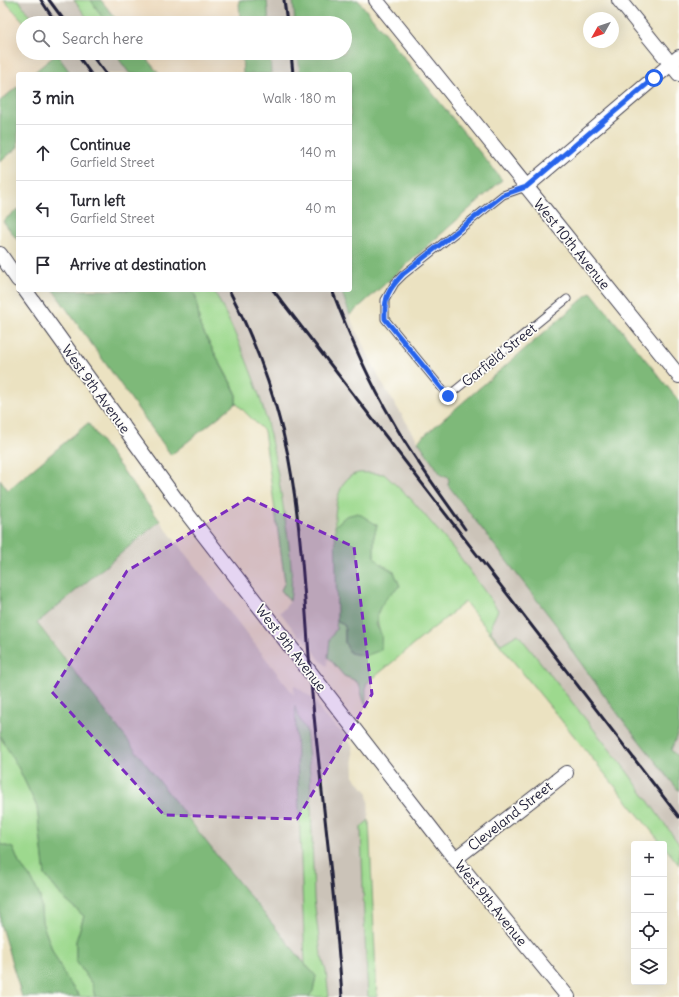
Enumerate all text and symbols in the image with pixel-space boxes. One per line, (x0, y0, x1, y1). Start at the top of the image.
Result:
north arrow (583, 12, 619, 48)
search box (16, 16, 352, 60)
icon: search (30, 27, 52, 49)
text: Search here (62, 29, 143, 48)
route start (645, 69, 663, 87)
text: 3 min (32, 87, 74, 109)
text: Walk · 180 m (263, 90, 336, 107)
text: Continue (70, 135, 131, 154)
icon: ahead (32, 142, 54, 164)
text: 140 m (300, 144, 336, 161)
text: Garfield Street (70, 154, 155, 171)
text: Turn left (70, 191, 125, 210)
street label: West 10th Avenue (530, 195, 614, 293)
icon: left (32, 198, 54, 220)
text: 40 m (305, 200, 336, 217)
text: Garfield Street (70, 210, 155, 227)
icon: arrive (32, 254, 54, 276)
text: Arrive at destination (70, 255, 206, 274)
street label: Garfield Street (458, 319, 540, 391)
street label: West 9th Avenue (58, 341, 134, 437)
route end (439, 387, 457, 405)
street label: West 9th Avenue (251, 601, 331, 695)
street label: Cleveland Street (464, 777, 556, 855)
map controls (631, 841, 667, 985)
button: + (631, 841, 667, 877)
street label: West 9th Avenue (451, 856, 531, 950)
button: − (631, 877, 667, 913)
button: locate (631, 913, 667, 949)
button: layers (631, 949, 667, 985)

